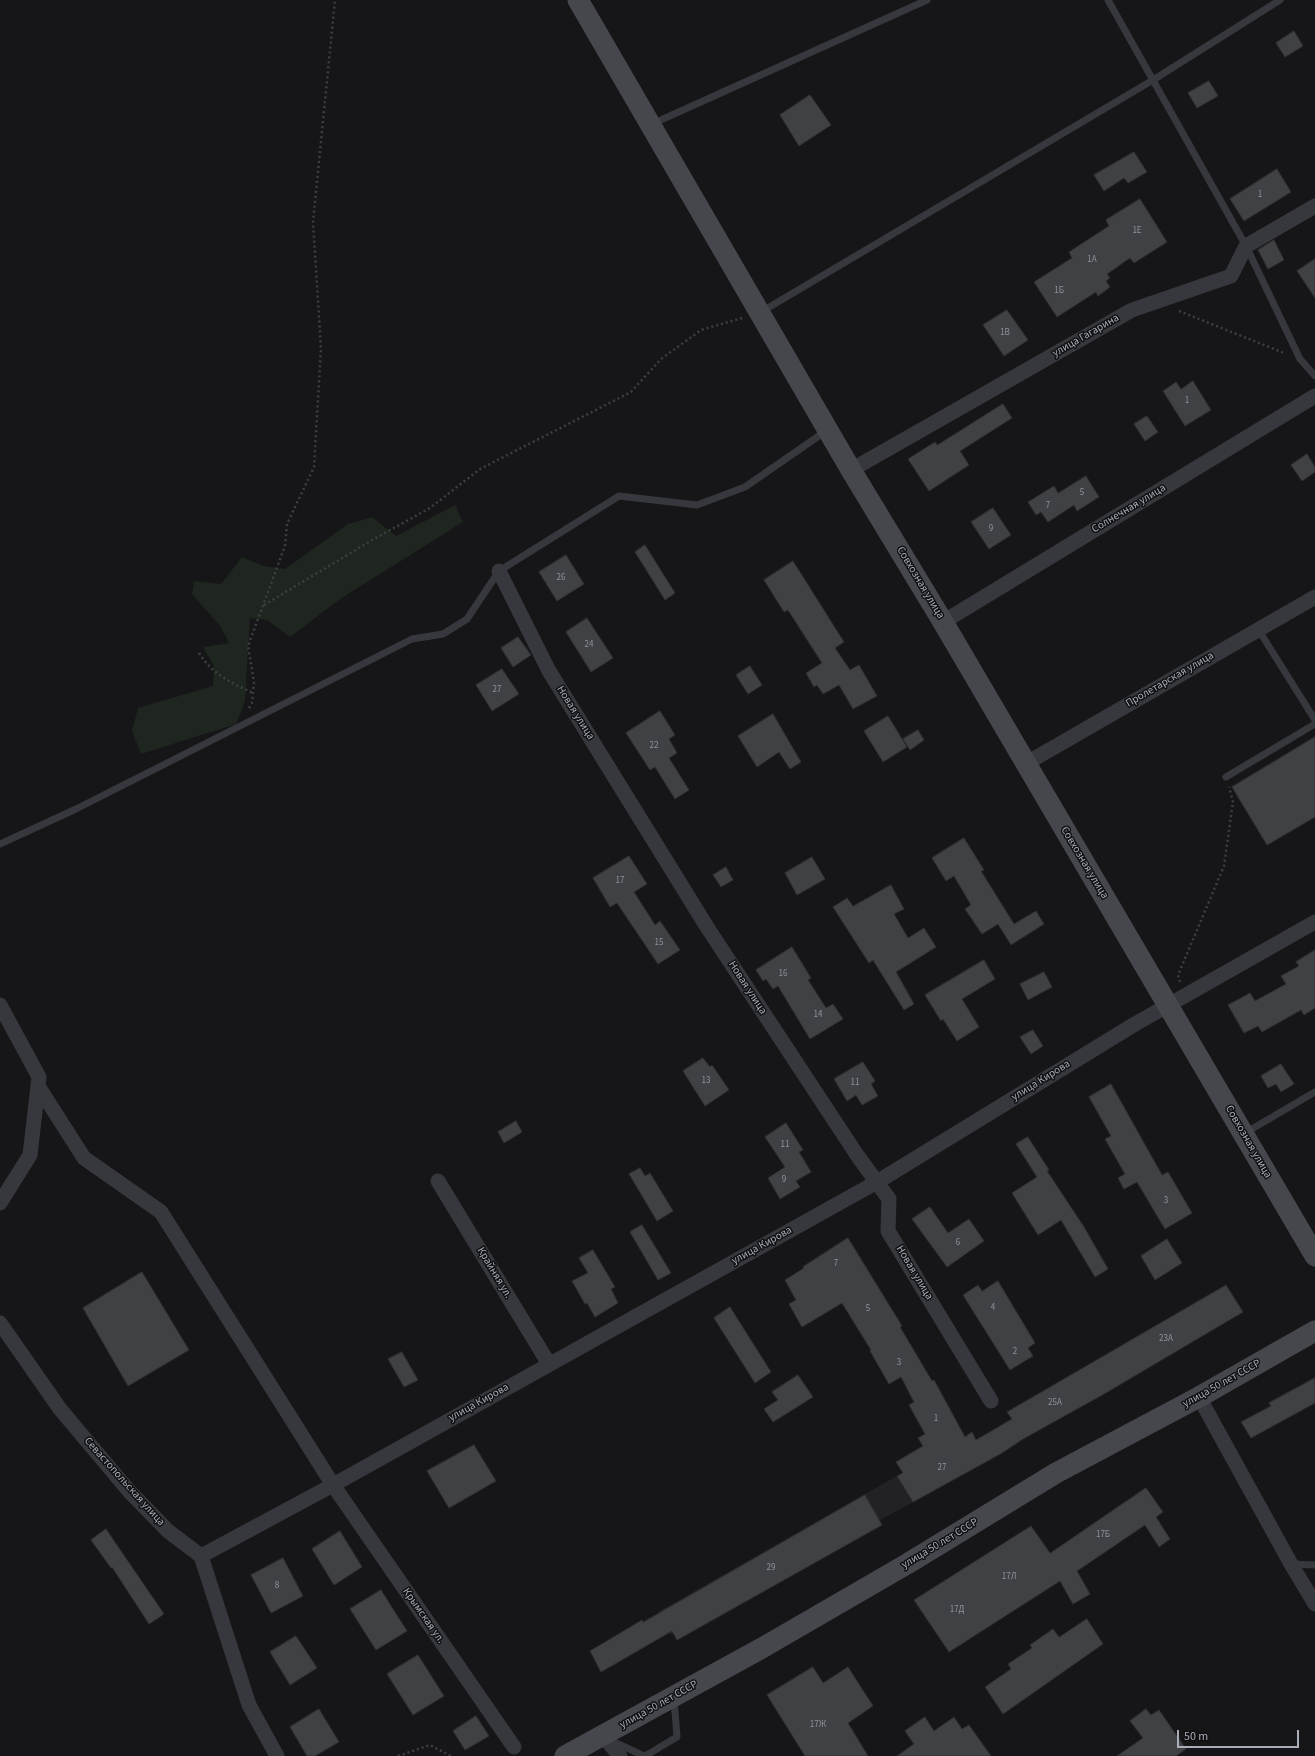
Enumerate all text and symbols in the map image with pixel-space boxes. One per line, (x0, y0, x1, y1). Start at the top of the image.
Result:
house number: 1 (1258, 190, 1262, 200)
house number: 1Е (1132, 226, 1142, 236)
house number: 1А (1087, 255, 1097, 265)
house number: 1Б (1054, 286, 1064, 296)
street label: улица Гагарина (1050, 312, 1122, 360)
house number: 1В (1000, 328, 1010, 338)
house number: 1 (1185, 396, 1189, 406)
street label: Солнечная улица (1090, 482, 1168, 536)
house number: 5 (1080, 488, 1084, 498)
house number: 7 (1046, 501, 1050, 511)
house number: 9 (989, 524, 993, 534)
street label: Совхозная улица (893, 545, 947, 621)
house number: 26 (557, 573, 565, 583)
house number: 24 (585, 640, 593, 650)
street label: Пролетарская улица (1124, 649, 1216, 711)
street label: Новая улица (553, 684, 597, 742)
house number: 27 (493, 685, 501, 695)
house number: 22 (650, 741, 658, 751)
street label: Совхозная улица (1057, 825, 1111, 901)
house number: 17 (616, 876, 624, 886)
house number: 15 (655, 938, 663, 948)
street label: Новая улица (725, 959, 769, 1017)
house number: 16 (779, 969, 787, 979)
house number: 14 (814, 1010, 822, 1020)
street label: улица Кирова (1009, 1058, 1073, 1104)
house number: 13 (702, 1076, 710, 1086)
house number: 11 (851, 1078, 859, 1088)
street label: Совхозная улица (1222, 1103, 1274, 1181)
house number: 11 (781, 1140, 789, 1150)
house number: 9 (782, 1175, 786, 1185)
house number: 3 (1164, 1196, 1168, 1206)
street label: улица Кирова (730, 1224, 794, 1268)
house number: 6 (956, 1238, 960, 1248)
street label: Новая улица (893, 1243, 935, 1303)
street label: Крайняя ул. (474, 1245, 514, 1301)
house number: 7 (834, 1259, 838, 1269)
house number: 4 (991, 1303, 995, 1313)
house number: 5 (866, 1304, 870, 1314)
house number: 23А (1159, 1334, 1173, 1344)
house number: 2 (1013, 1347, 1017, 1357)
street label: улица 50 лет СССР (1181, 1357, 1263, 1411)
house number: 3 (897, 1358, 901, 1368)
street label: улица Кирова (447, 1381, 511, 1425)
house number: 25А (1048, 1398, 1062, 1408)
house number: 1 (934, 1414, 938, 1424)
street label: Севастопольская улица (81, 1435, 167, 1529)
house number: 27 (938, 1463, 946, 1473)
street label: улица 50 лет СССР (899, 1516, 981, 1572)
house number: 17Б (1096, 1530, 1110, 1540)
house number: 29 (767, 1563, 775, 1573)
house number: 17Л (1002, 1572, 1016, 1582)
house number: 8 (275, 1581, 279, 1591)
street label: Крымская ул. (399, 1586, 447, 1646)
house number: 17Д (950, 1605, 964, 1615)
street label: улица 50 лет СССР (618, 1678, 700, 1732)
house number: 17Ж (810, 1720, 826, 1730)
scale bar (1179, 1722, 1301, 1748)
text: 50 m (1184, 1728, 1208, 1745)

